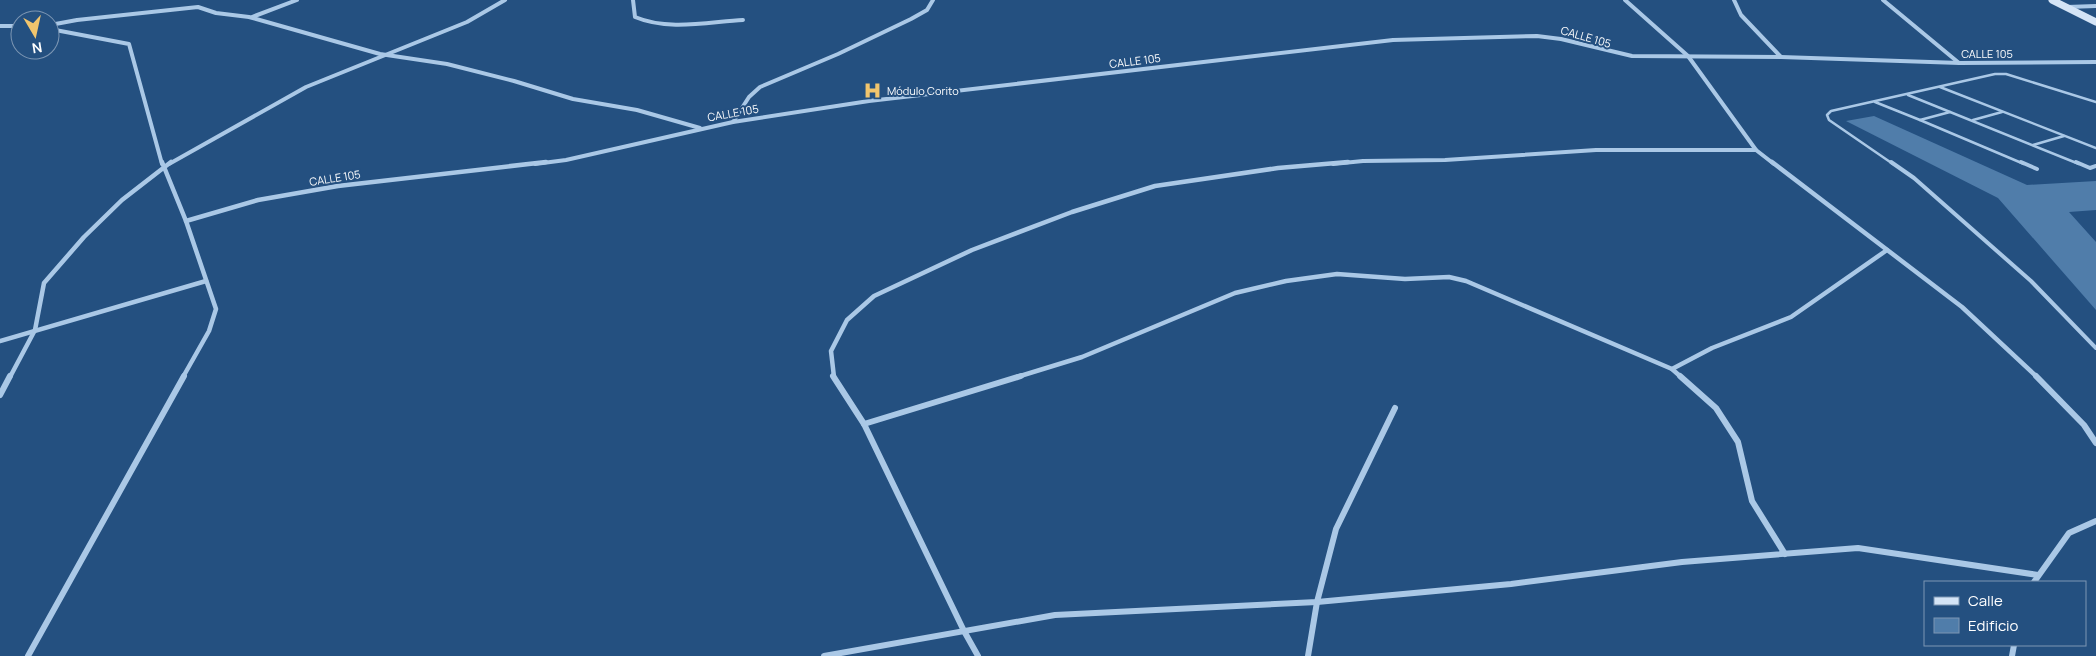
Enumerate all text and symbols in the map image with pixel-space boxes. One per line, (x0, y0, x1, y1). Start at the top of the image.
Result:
north arrow (10, 10, 60, 60)
street label: CALLE 105 (1559, 22, 1613, 51)
text: N (31, 38, 44, 59)
street label: CALLE 105 (1961, 46, 2013, 61)
street label: CALLE 105 (1108, 50, 1162, 71)
hospital icon: Módulo Corito (863, 81, 883, 101)
place label: Módulo Corito (887, 83, 959, 98)
street label: CALLE 105 (706, 101, 760, 124)
street label: CALLE 105 (308, 166, 362, 189)
legend (1924, 581, 2086, 646)
text: Calle (1968, 590, 2003, 611)
text: Edificio (1968, 615, 2019, 636)

